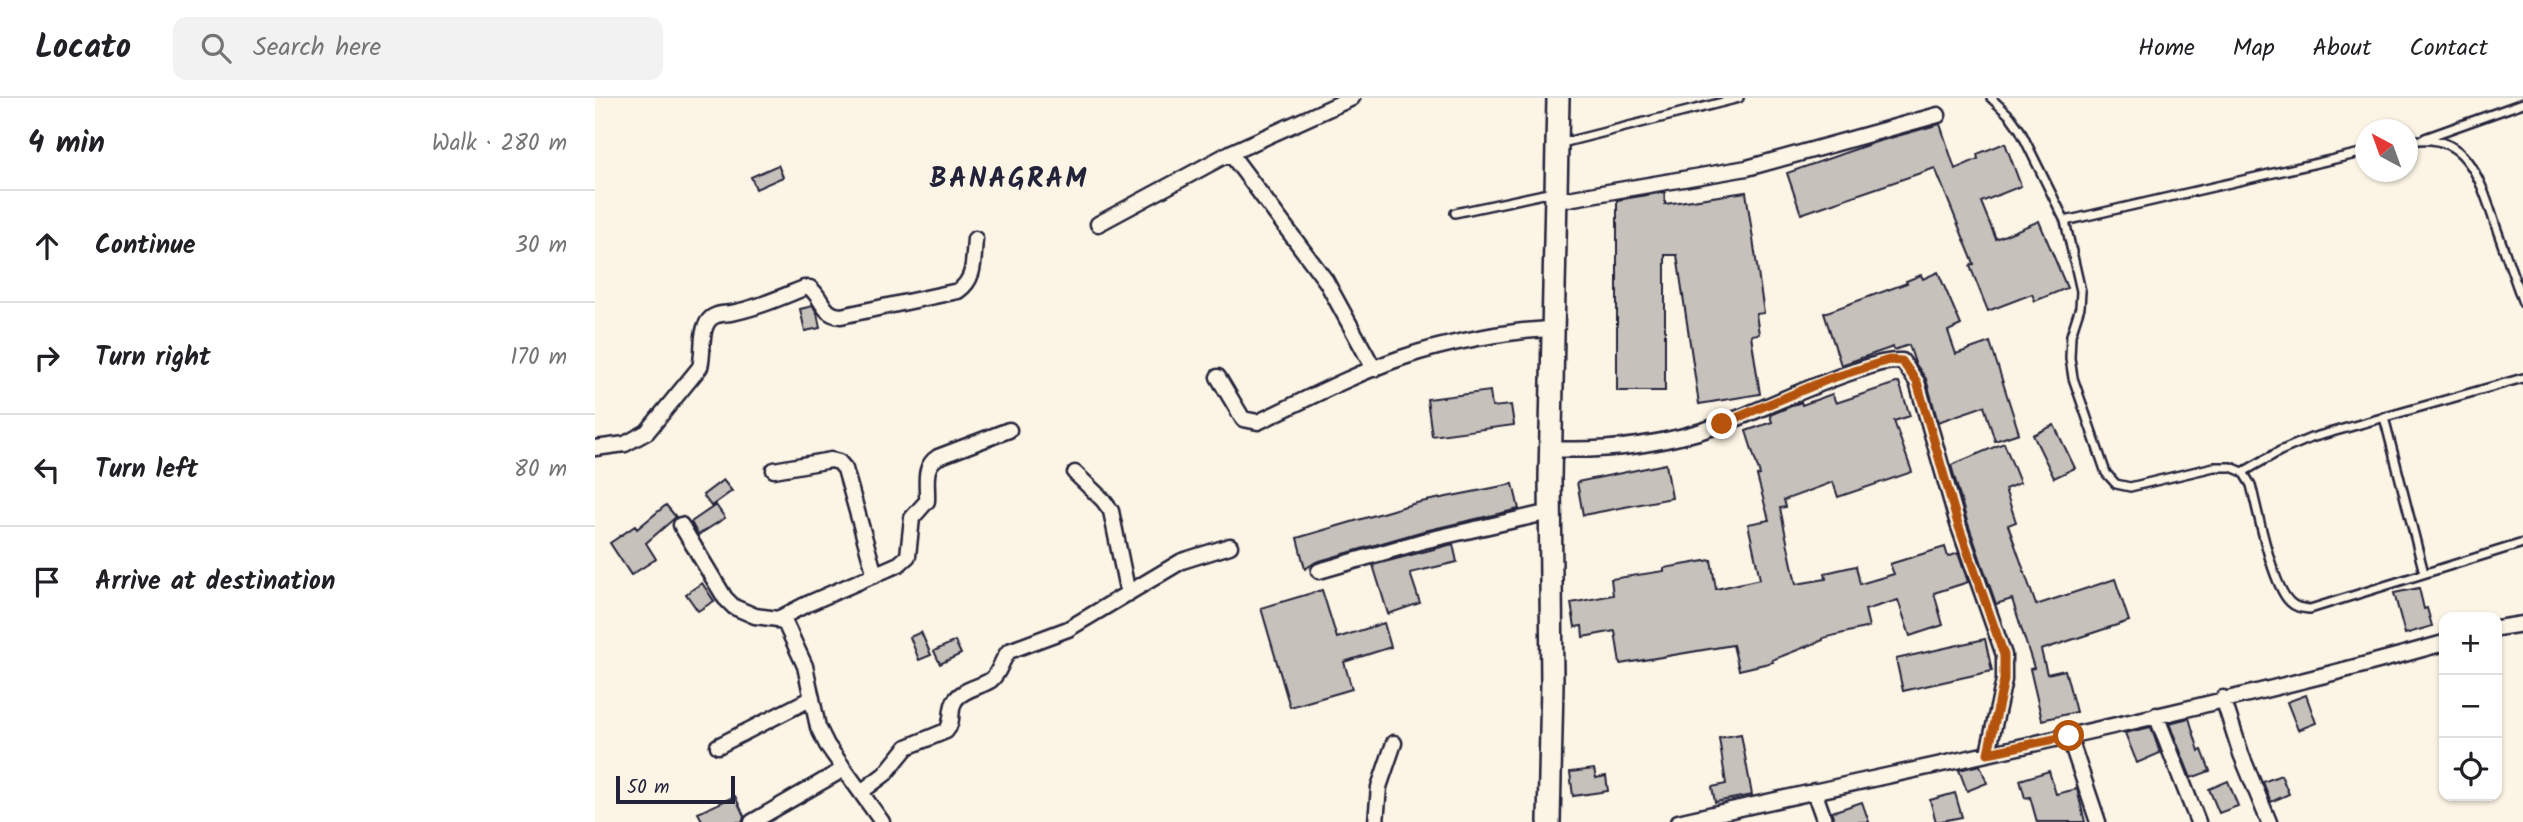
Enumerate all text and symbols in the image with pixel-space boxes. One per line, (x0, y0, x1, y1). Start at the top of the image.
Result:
search box (173, 17, 663, 80)
text: Locato (35, 22, 131, 75)
text: Search here (253, 27, 381, 69)
icon: search (197, 29, 235, 67)
text: Home (2138, 29, 2195, 68)
text: Map (2233, 29, 2275, 68)
text: About (2313, 29, 2371, 68)
text: Contact (2409, 29, 2488, 68)
north arrow (2355, 119, 2418, 182)
text: 4 min (28, 120, 105, 168)
text: Walk · 280 m (432, 126, 567, 162)
district label: BANAGRAM (930, 157, 1088, 202)
text: Continue (95, 225, 196, 267)
icon: ahead (28, 227, 66, 265)
text: 30 m (515, 228, 567, 264)
text: Turn right (95, 337, 211, 379)
icon: right (28, 339, 66, 377)
text: 170 m (510, 340, 567, 376)
route end (1706, 408, 1737, 439)
text: Turn left (95, 449, 198, 491)
icon: left (28, 451, 66, 489)
text: 80 m (514, 452, 567, 488)
text: Arrive at destination (95, 561, 335, 603)
icon: arrive (28, 563, 66, 601)
map controls (2439, 612, 2502, 801)
button: + (2439, 612, 2502, 675)
button: − (2439, 675, 2502, 738)
route start (2053, 720, 2084, 751)
button: locate (2439, 738, 2502, 801)
scale bar (616, 773, 735, 805)
text: 50 m (627, 773, 669, 803)

